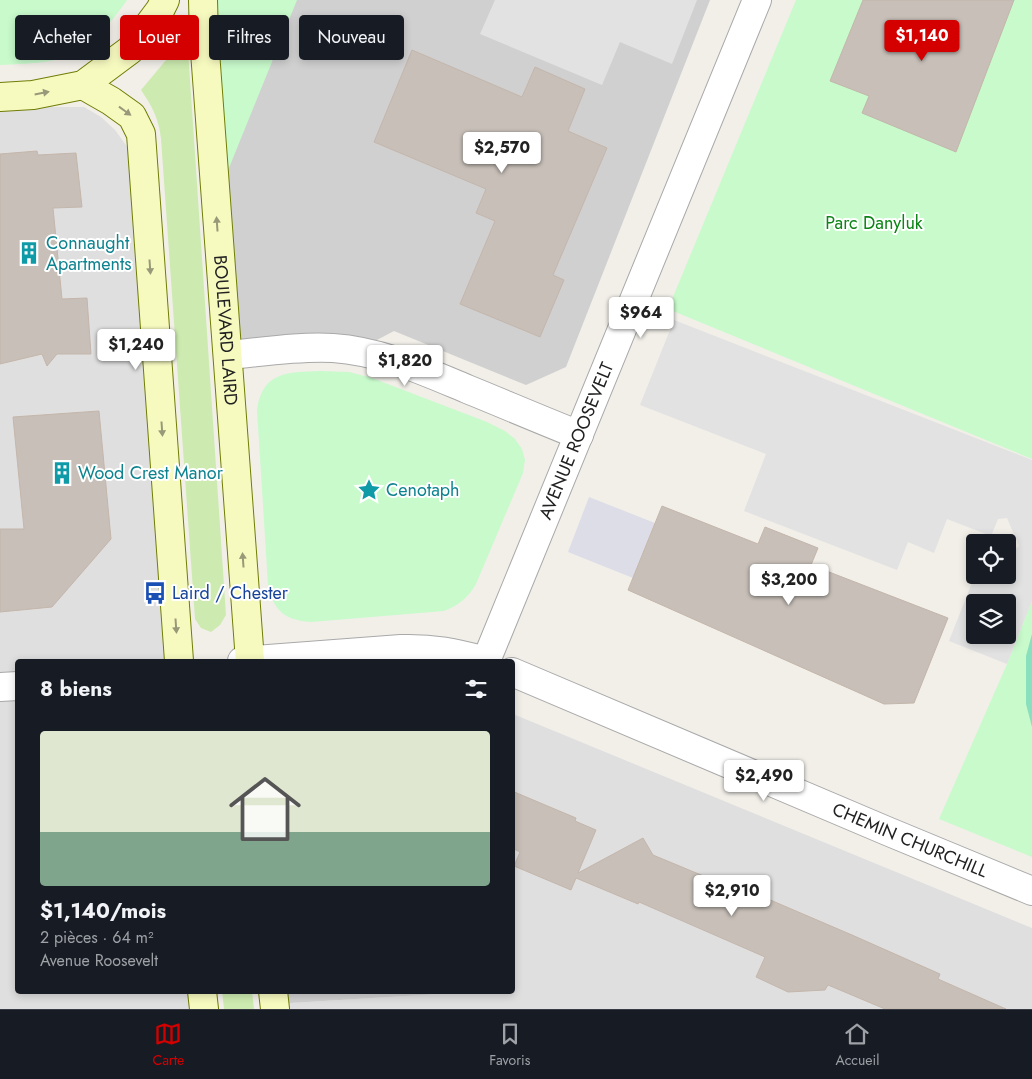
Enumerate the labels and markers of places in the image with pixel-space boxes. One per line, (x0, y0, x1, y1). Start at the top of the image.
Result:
pin: $1,140 (881, 20, 963, 62)
pin: $2,570 (461, 132, 543, 174)
place label: Connaught Apartments (46, 230, 132, 277)
building icon: Connaught Apartments (16, 240, 42, 266)
pin: $964 (611, 296, 671, 339)
pin: $1,240 (95, 328, 177, 371)
pin: $1,820 (364, 344, 446, 387)
building icon: Wood Crest Manor (49, 460, 75, 486)
place label: Wood Crest Manor (78, 460, 224, 486)
place icon: Cenotaph (356, 477, 382, 503)
place label: Cenotaph (386, 477, 460, 503)
pin: $3,200 (748, 564, 830, 606)
bus stop icon: Laird / Chester (142, 580, 168, 606)
place label: Laird / Chester (172, 580, 289, 606)
pin: $2,490 (723, 760, 805, 802)
pin: $2,910 (691, 874, 773, 917)

